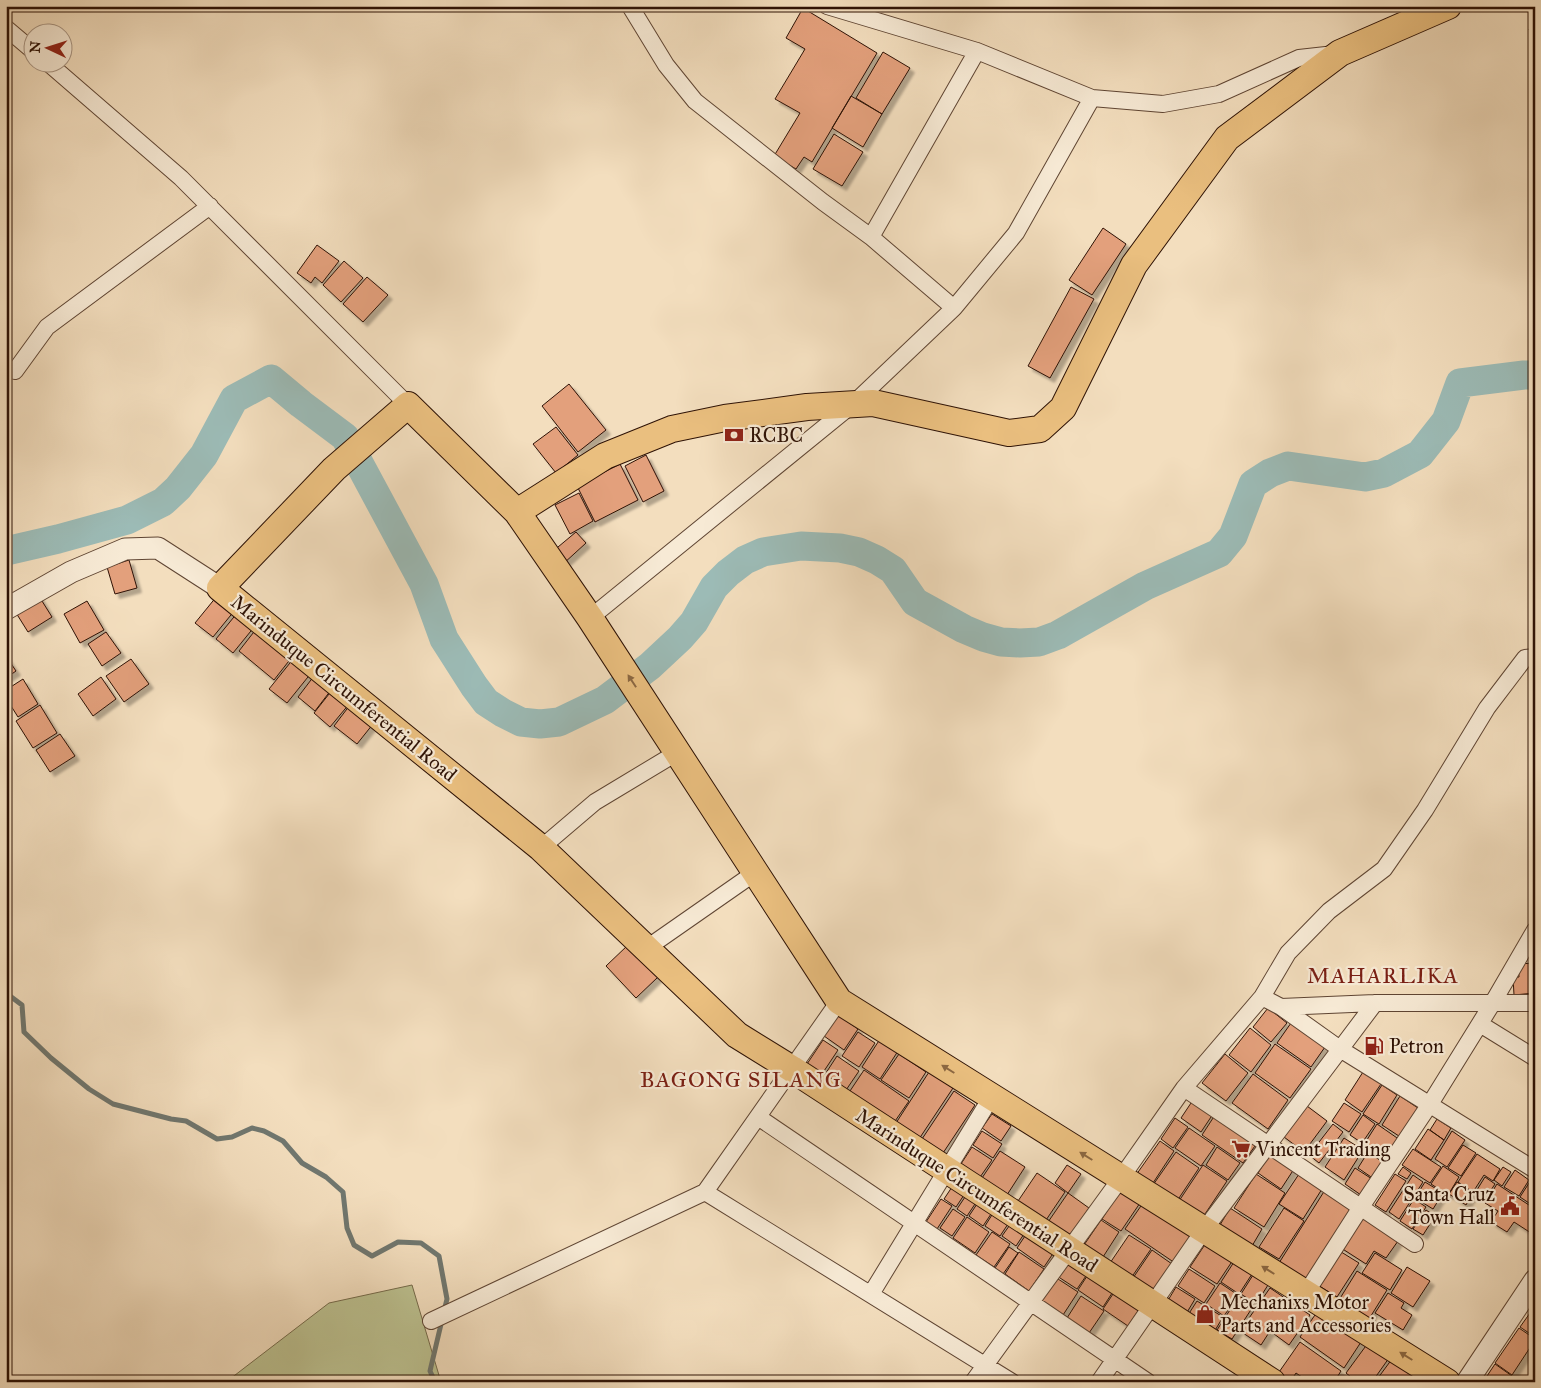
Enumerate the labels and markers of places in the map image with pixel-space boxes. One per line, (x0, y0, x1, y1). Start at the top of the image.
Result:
place label: RCBC (749, 423, 803, 447)
bank icon: RCBC (723, 424, 745, 446)
place label: Petron (1389, 1034, 1444, 1058)
fuel station icon: Petron (1363, 1035, 1385, 1057)
place label: Vincent Trading (1255, 1137, 1391, 1162)
supermarket icon: Vincent Trading (1230, 1138, 1252, 1160)
place label: Santa Cruz Town Hall (1403, 1182, 1496, 1229)
public building icon: Santa Cruz Town Hall (1499, 1195, 1521, 1217)
place label: Mechanixs Motor Parts and Accessories (1220, 1290, 1391, 1337)
shop icon: Mechanixs Motor Parts and Accessories (1194, 1303, 1216, 1325)

